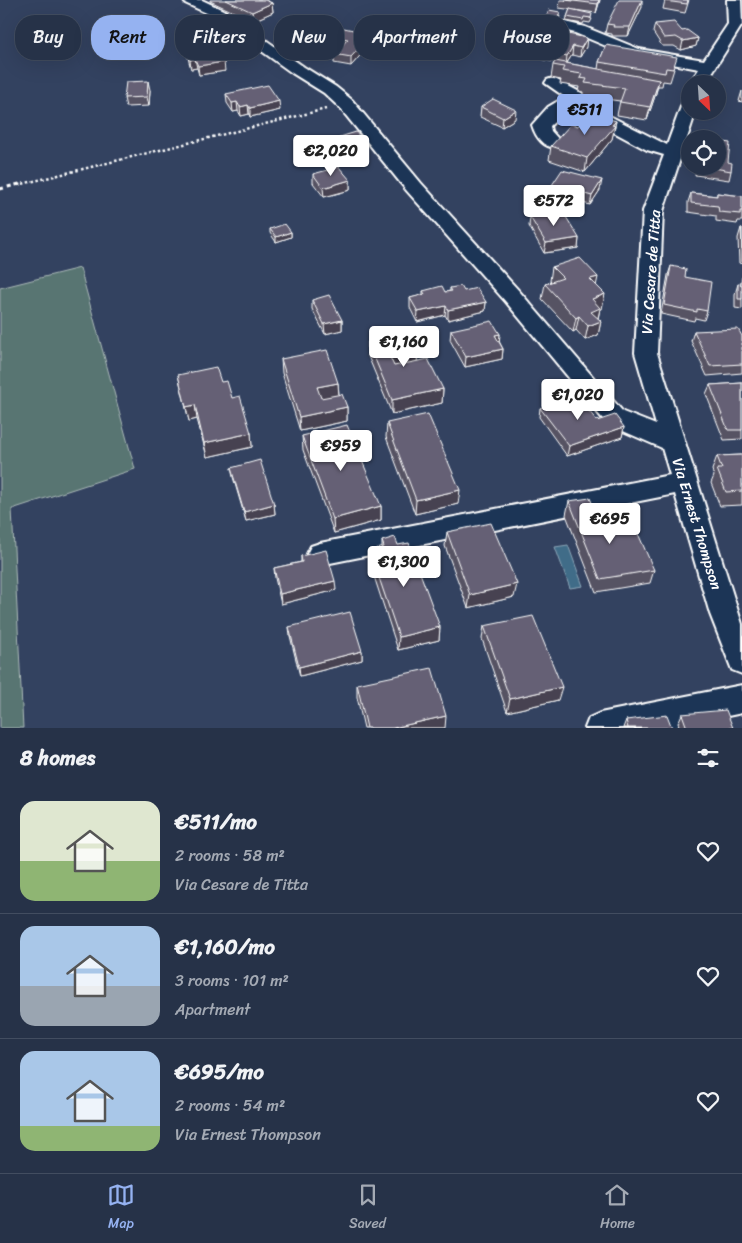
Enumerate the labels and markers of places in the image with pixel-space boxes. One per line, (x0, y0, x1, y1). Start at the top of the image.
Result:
pin: €511 (555, 94, 615, 136)
pin: €2,020 (290, 134, 372, 177)
pin: €572 (524, 184, 584, 227)
pin: €1,160 (363, 326, 445, 368)
pin: €1,020 (537, 378, 619, 421)
pin: €959 (311, 430, 371, 472)
pin: €695 (580, 502, 640, 545)
pin: €1,300 (363, 546, 445, 588)

